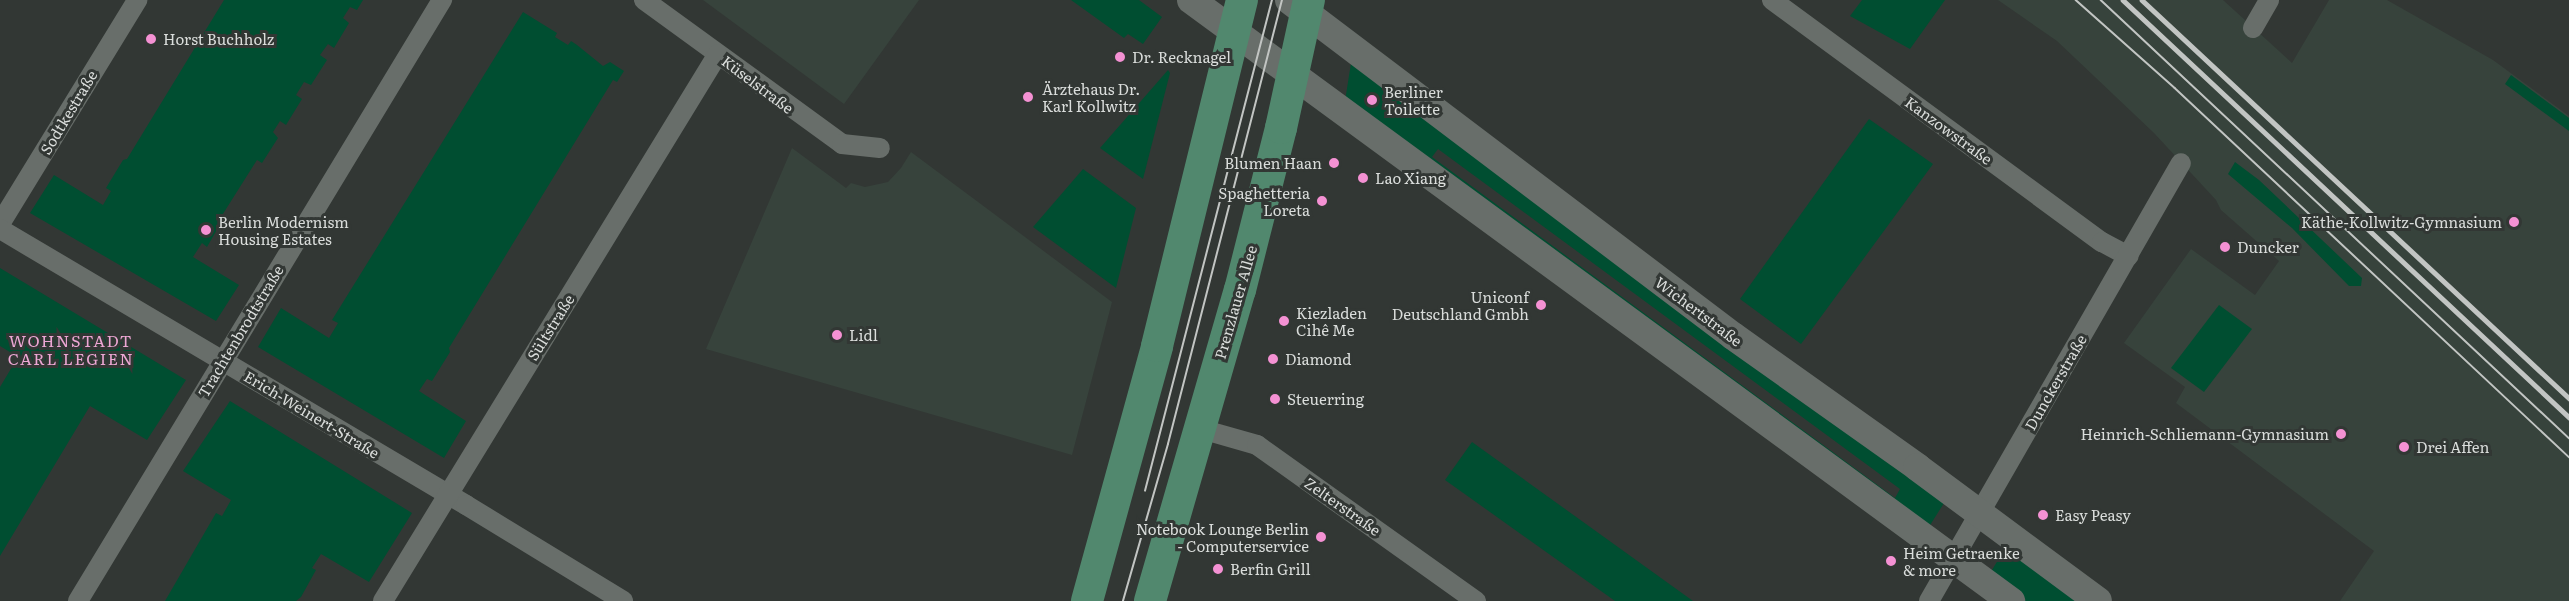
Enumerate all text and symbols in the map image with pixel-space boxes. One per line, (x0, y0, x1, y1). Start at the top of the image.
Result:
place label: Horst Buchholz (163, 30, 274, 48)
marker: Horst Buchholz (144, 32, 158, 46)
place label: Dr. Recknagel (1132, 48, 1231, 66)
marker: Dr. Recknagel (1113, 50, 1127, 64)
street label: Küselstraße (719, 51, 797, 117)
street label: Sodtkestraße (36, 67, 100, 157)
place label: Ärztehaus Dr. Karl Kollwitz (1042, 79, 1140, 114)
place label: Berliner Toilette (1384, 82, 1443, 117)
marker: Ärztehaus Dr. Karl Kollwitz (1019, 88, 1037, 106)
street label: Kanzowstraße (1902, 92, 1996, 168)
marker: Berliner Toilette (1365, 93, 1379, 107)
place label: Blumen Haan (1224, 154, 1322, 172)
marker: Blumen Haan (1327, 156, 1341, 170)
place label: Lao Xiang (1375, 169, 1446, 187)
marker: Lao Xiang (1356, 171, 1370, 185)
place label: Spaghetteria Loreta (1218, 183, 1310, 218)
marker: Spaghetteria Loreta (1315, 194, 1329, 208)
place label: Berlin Modernism Housing Estates (218, 212, 349, 247)
place label: Käthe-Kollwitz-Gymnasium (2301, 213, 2502, 231)
marker: Käthe-Kollwitz-Gymnasium (2507, 215, 2521, 229)
marker: Berlin Modernism Housing Estates (199, 223, 213, 237)
place label: Duncker (2237, 238, 2299, 256)
marker: Duncker (2218, 240, 2232, 254)
street label: Prenzlauer Allee (1210, 243, 1260, 361)
street label: Trachtenbrodtstraße (193, 262, 287, 400)
street label: Wichertstraße (1652, 272, 1746, 350)
place label: Uniconf Deutschland Gmbh (1392, 287, 1529, 322)
street label: Sültstraße (523, 291, 577, 363)
marker: Uniconf Deutschland Gmbh (1534, 298, 1548, 312)
place label: Kiezladen Cihê Me (1296, 303, 1367, 338)
marker: Kiezladen Cihê Me (1277, 314, 1291, 328)
place label: Lidl (849, 326, 878, 344)
marker: Lidl (830, 328, 844, 342)
district label: WOHNSTADT CARL LEGIEN (8, 330, 134, 368)
street label: Dunckerstraße (2020, 331, 2090, 433)
place label: Diamond (1285, 350, 1352, 368)
marker: Diamond (1266, 352, 1280, 366)
street label: Erich-Weinert-Straße (241, 366, 383, 462)
place label: Steuerring (1287, 390, 1364, 408)
marker: Steuerring (1268, 392, 1282, 406)
place label: Heinrich-Schliemann-Gymnasium (2081, 425, 2329, 443)
marker: Heinrich-Schliemann-Gymnasium (2334, 427, 2348, 441)
place label: Drei Affen (2416, 438, 2489, 456)
marker: Drei Affen (2397, 440, 2411, 454)
street label: Zelterstraße (1302, 473, 1384, 539)
place label: Easy Peasy (2055, 506, 2131, 524)
marker: Easy Peasy (2036, 508, 2050, 522)
place label: Notebook Lounge Berlin - Computerservice (1136, 519, 1309, 554)
marker: Notebook Lounge Berlin - Computerservice (1314, 530, 1328, 544)
place label: Heim Getraenke & more (1903, 543, 2020, 578)
marker: Heim Getraenke & more (1884, 554, 1898, 568)
place label: Berfin Grill (1230, 560, 1310, 578)
marker: Berfin Grill (1211, 562, 1225, 576)

